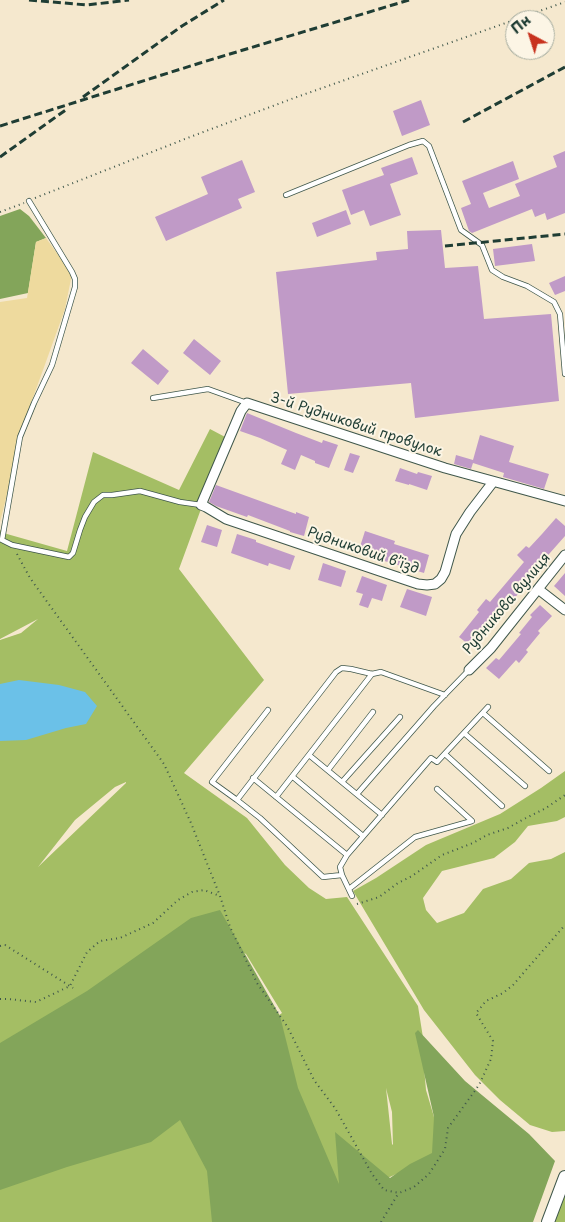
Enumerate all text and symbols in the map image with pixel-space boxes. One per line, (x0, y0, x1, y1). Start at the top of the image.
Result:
text: Пн (506, 9, 535, 38)
north arrow (505, 10, 555, 60)
street label: 3-й Рудниковий провулок (268, 389, 444, 461)
street label: Рудниковий в’їзд (305, 524, 421, 578)
street label: Рудникова вулиця (460, 550, 554, 658)

